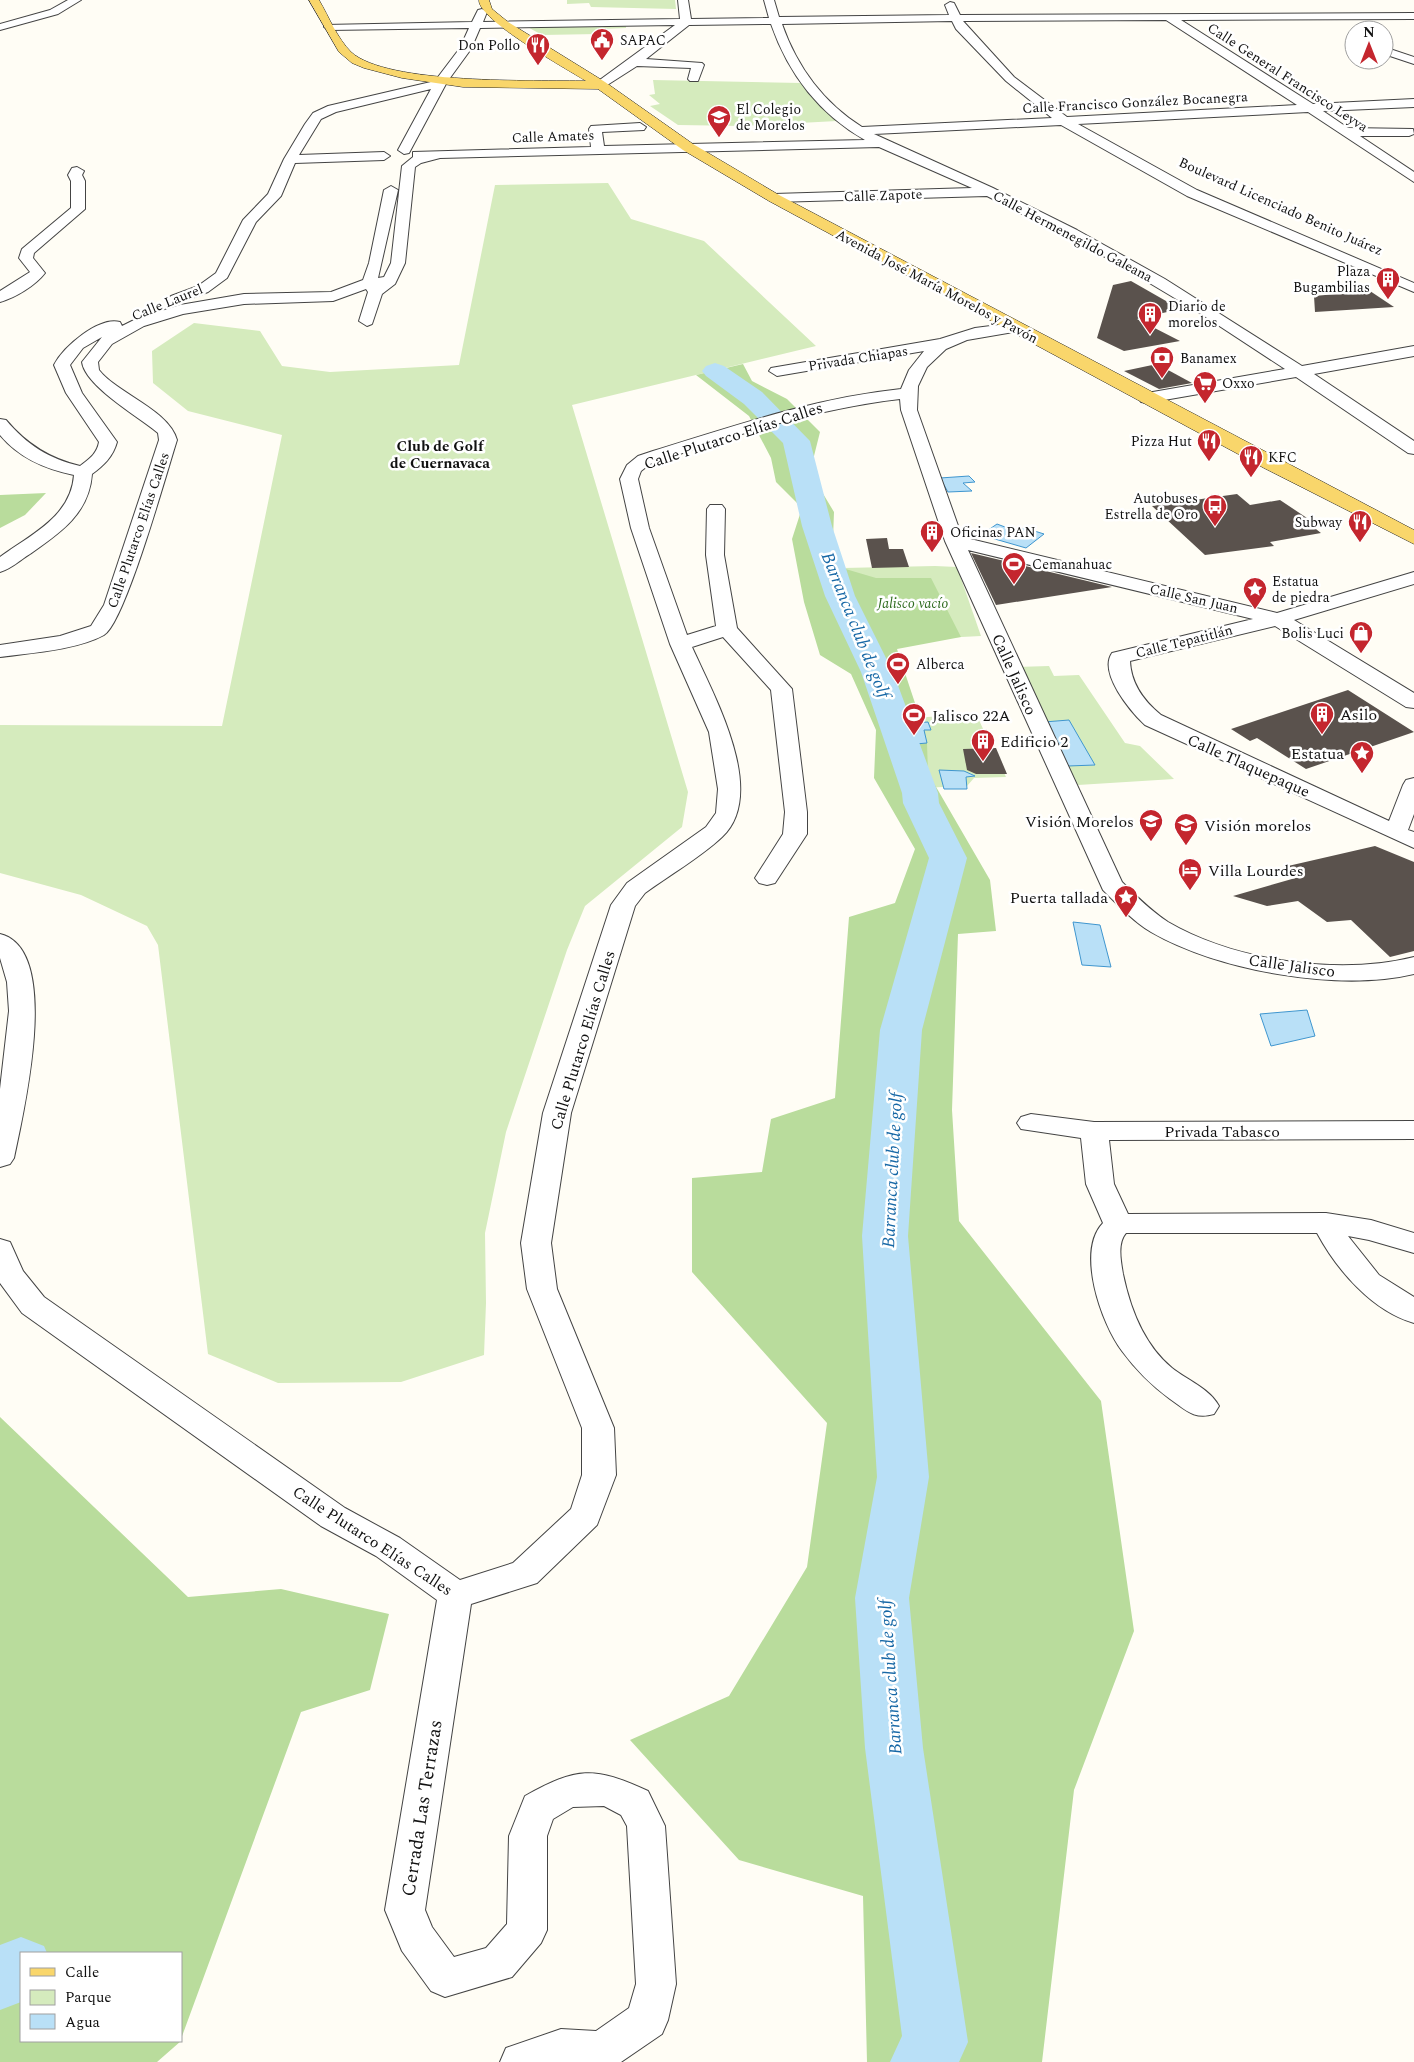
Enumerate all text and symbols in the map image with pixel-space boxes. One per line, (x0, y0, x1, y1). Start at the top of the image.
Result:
street label: Calle General Francisco Leyva (1203, 18, 1372, 137)
north arrow (1344, 20, 1394, 70)
text: N (1363, 22, 1375, 43)
public building icon: SAPAC (589, 27, 615, 61)
place label: SAPAC (620, 30, 666, 51)
restaurant icon: Don Pollo (525, 32, 551, 66)
place label: Don Pollo (458, 35, 520, 56)
street label: Calle Francisco González Bocanegra (1022, 86, 1248, 119)
place label: El Colegio de Morelos (736, 99, 805, 136)
school or university icon: El Colegio de Morelos (706, 104, 732, 138)
street label: Calle Amates (511, 125, 595, 148)
street label: Boulevard Licenciado Benito Juárez (1175, 152, 1386, 261)
street label: Calle Zapote (843, 184, 923, 207)
street label: Calle Hermenegildo Galeana (989, 185, 1156, 288)
street label: Avenida José María Morelos y Pavón (832, 224, 1042, 349)
place label: Plaza Bugambilias (1293, 261, 1370, 298)
building icon: Plaza Bugambilias (1375, 266, 1401, 300)
street label: Calle Laurel (128, 279, 206, 326)
place label: Diario de morelos (1168, 296, 1226, 333)
building icon: Diario de morelos (1137, 301, 1163, 335)
street label: Privada Chiapas (807, 340, 910, 377)
bank icon: Banamex (1149, 345, 1175, 379)
place label: Banamex (1180, 348, 1237, 369)
supermarket icon: Oxxo (1192, 370, 1218, 404)
place label: Oxxo (1222, 373, 1255, 394)
street label: Calle Plutarco Elías Calles (641, 396, 826, 476)
restaurant icon: Pizza Hut (1196, 428, 1222, 462)
place label: Pizza Hut (1131, 431, 1192, 452)
district label: Club de Golf de Cuernavaca (390, 435, 490, 475)
restaurant icon: KFC (1238, 444, 1264, 478)
place label: KFC (1268, 447, 1297, 468)
street label: Calle Plutarco Elías Calles (102, 449, 175, 611)
place label: Autobuses Estrella de Oro (1104, 488, 1198, 525)
bus stop icon: Autobuses Estrella de Oro (1202, 493, 1228, 527)
restaurant icon: Subway (1347, 509, 1373, 543)
place label: Subway (1295, 512, 1343, 533)
building icon: Oficinas PAN (919, 519, 945, 553)
place label: Oficinas PAN (950, 522, 1036, 543)
water label: Barranca club de golf (814, 548, 898, 706)
sports icon: Cemanahuac (1001, 551, 1027, 585)
place label: Cemanahuac (1032, 554, 1112, 575)
place label: Estatua de piedra (1272, 571, 1330, 608)
place icon: Estatua de piedra (1242, 576, 1268, 610)
street label: Calle San Juan (1148, 578, 1240, 619)
park label: Jalisco vacío (877, 593, 948, 614)
street label: Calle Tepatitlán (1133, 619, 1235, 664)
shop icon: Bolis Luci (1348, 620, 1374, 654)
place label: Bolis Luci (1281, 623, 1344, 644)
street label: Calle Jalisco (985, 630, 1043, 719)
sports icon: Alberca (885, 651, 911, 685)
place label: Alberca (916, 654, 964, 675)
building icon: Asilo (1309, 701, 1335, 735)
sports icon: Jalisco 22A (901, 702, 927, 736)
place label: Asilo (1340, 703, 1377, 727)
place label: Jalisco 22A (932, 704, 1010, 728)
building icon: Edificio 2 (970, 728, 996, 762)
street label: Calle Tlaquepaque (1183, 728, 1314, 804)
place label: Edificio 2 (1000, 730, 1068, 754)
place icon: Estatua (1349, 740, 1375, 774)
place label: Estatua (1291, 742, 1344, 766)
school or university icon: Visión Morelos (1138, 808, 1164, 842)
place label: Visión Morelos (1025, 810, 1134, 834)
school or university icon: Visión morelos (1173, 812, 1199, 846)
place label: Visión morelos (1204, 814, 1311, 838)
hotel icon: Villa Lourdes (1177, 857, 1203, 891)
place label: Villa Lourdes (1208, 859, 1304, 883)
place icon: Puerta tallada (1113, 884, 1139, 918)
place label: Puerta tallada (1010, 886, 1108, 910)
street label: Calle Plutarco Elías Calles (544, 947, 622, 1133)
street label: Calle Jalisco (1247, 948, 1337, 984)
water label: Barranca club de golf (875, 1088, 910, 1249)
street label: Privada Tabasco (1164, 1120, 1280, 1144)
street label: Calle Plutarco Elías Calles (288, 1480, 457, 1602)
water label: Barranca club de golf (871, 1595, 909, 1756)
street label: Cerrada Las Terrazas (394, 1718, 451, 1899)
legend (20, 1952, 182, 2042)
text: Calle (65, 1961, 99, 1984)
text: Parque (65, 1986, 112, 2009)
text: Agua (65, 2011, 101, 2034)

